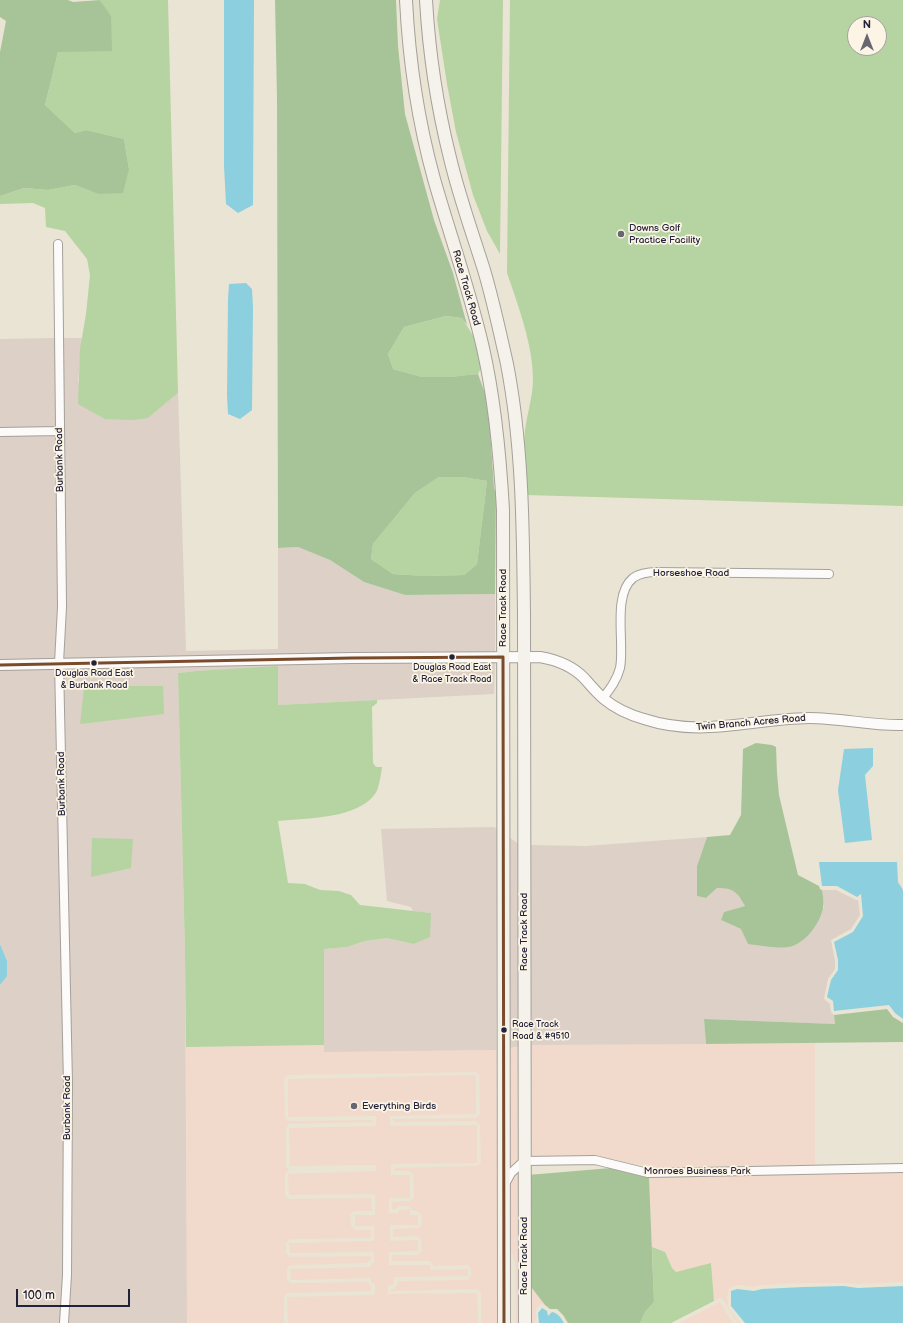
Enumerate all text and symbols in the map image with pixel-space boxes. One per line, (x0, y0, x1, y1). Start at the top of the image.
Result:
north arrow (847, 16, 887, 56)
text: N (863, 18, 871, 31)
place label: Downs Golf Practice Facility (629, 222, 700, 246)
marker: Downs Golf Practice Facility (616, 229, 626, 239)
street label: Race Track Road (449, 249, 483, 327)
street label: Burbank Road (53, 428, 67, 492)
street label: Horseshoe Road (653, 567, 729, 579)
street label: Race Track Road (497, 569, 509, 647)
marker: Douglas Road East & Race Track Road (447, 652, 457, 662)
marker: Douglas Road East & Burbank Road (89, 658, 99, 668)
place label: Douglas Road East & Race Track Road (413, 663, 491, 684)
place label: Douglas Road East & Burbank Road (55, 669, 133, 690)
street label: Twin Branch Acres Road (696, 712, 806, 734)
street label: Burbank Road (55, 752, 69, 816)
street label: Race Track Road (518, 893, 530, 971)
place label: Race Track Road & #9510 (512, 1020, 570, 1041)
marker: Race Track Road & #9510 (499, 1025, 509, 1035)
street label: Burbank Road (61, 1076, 73, 1140)
place label: Everything Birds (362, 1100, 436, 1112)
marker: Everything Birds (349, 1101, 359, 1111)
street label: Monroes Business Park (644, 1165, 750, 1177)
street label: Race Track Road (518, 1217, 530, 1295)
scale bar (18, 1281, 132, 1307)
text: 100 m (23, 1288, 55, 1303)

